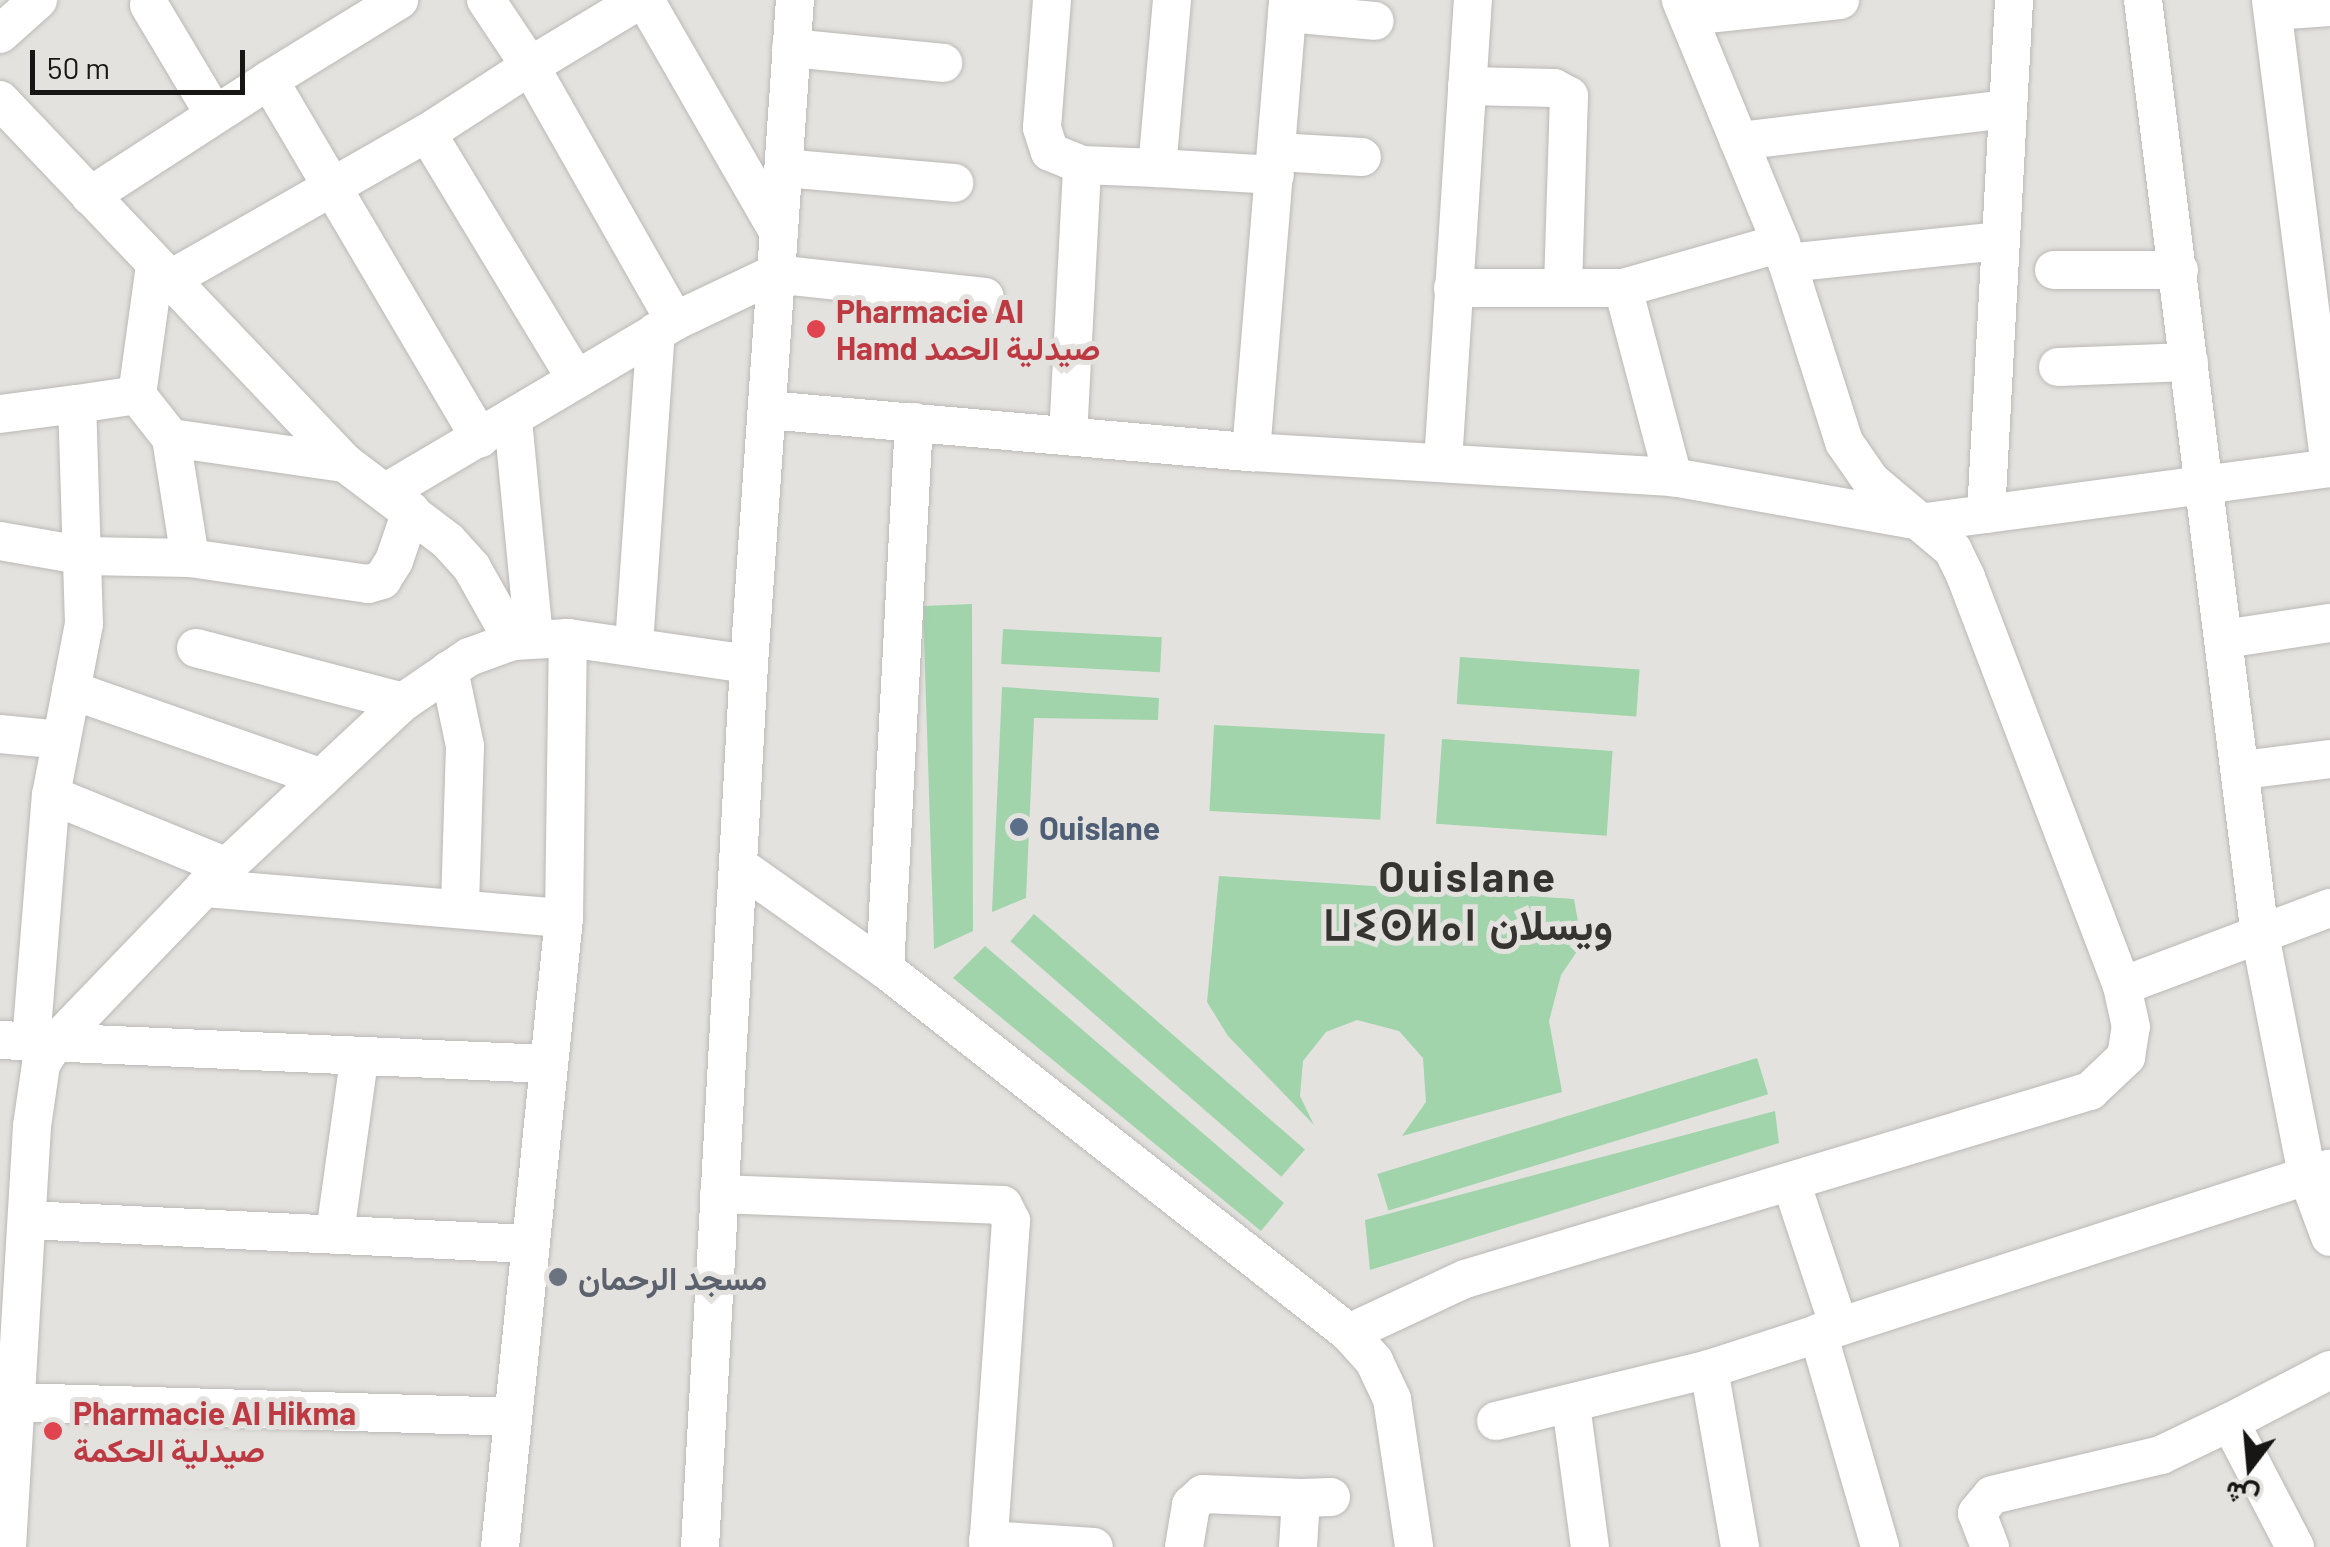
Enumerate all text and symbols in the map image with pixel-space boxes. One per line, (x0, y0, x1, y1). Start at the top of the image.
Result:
scale bar (35, 30, 250, 92)
text: 50 m (47, 49, 110, 85)
place label: Pharmacie Al Hamd صيدلية الحمد (836, 292, 1100, 367)
marker: Pharmacie Al Hamd صيدلية الحمد (805, 318, 827, 340)
place label: Ouislane (1039, 808, 1160, 846)
marker: Ouislane (1008, 816, 1030, 838)
district label: Ouislane ⵡⵉⵙⵍⴰⵏ ويسلان (1332, 850, 1604, 948)
place label: مسجد الرحمان (578, 1258, 767, 1296)
marker: مسجد الرحمان (547, 1266, 569, 1288)
place label: Pharmacie Al Hikma صيدلية الحكمة (73, 1394, 356, 1469)
north arrow (2200, 1417, 2300, 1517)
marker: Pharmacie Al Hikma صيدلية الحكمة (42, 1420, 64, 1442)
text: ش (2221, 1475, 2263, 1517)

